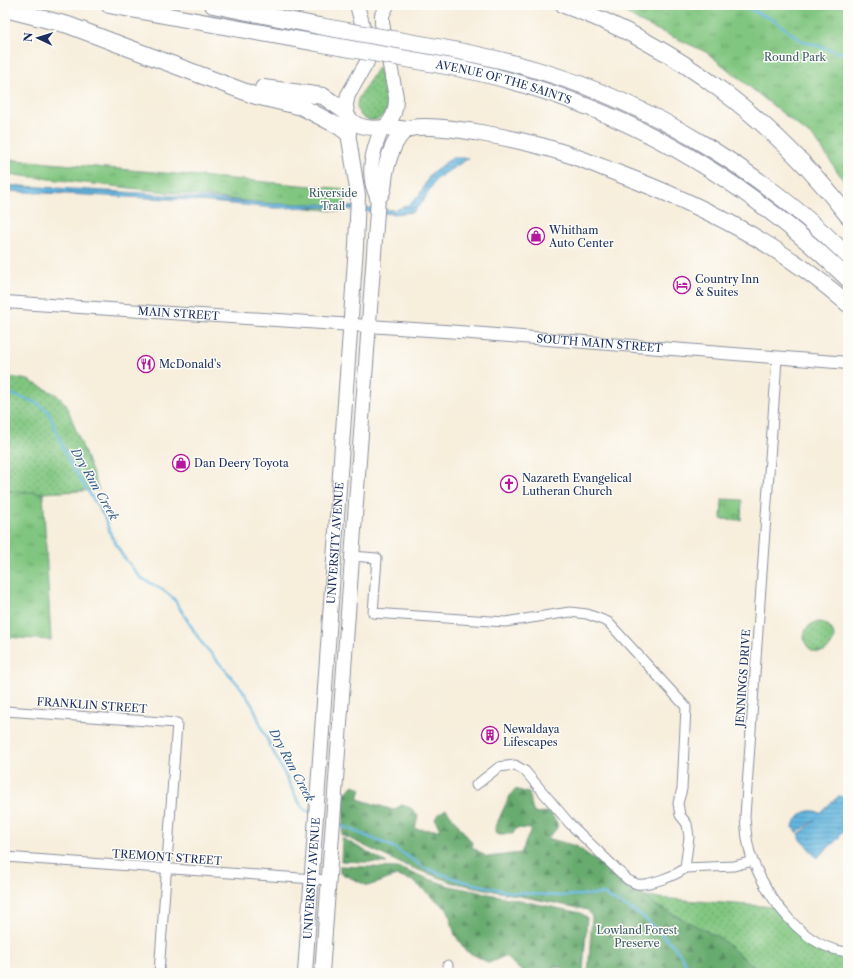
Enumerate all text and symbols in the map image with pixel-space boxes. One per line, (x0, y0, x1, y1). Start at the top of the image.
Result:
north arrow (18, 18, 58, 58)
text: N (21, 32, 35, 43)
park label: Round Park (764, 50, 827, 64)
street label: AVENUE OF THE SAINTS (434, 57, 574, 107)
park label: Riverside Trail (309, 186, 357, 213)
place label: Whitham Auto Center (548, 223, 614, 250)
shop icon: Whitham Auto Center (526, 226, 546, 246)
place label: Country Inn & Suites (695, 272, 759, 299)
hotel icon: Country Inn & Suites (672, 275, 692, 295)
street label: MAIN STREET (137, 304, 221, 323)
street label: SOUTH MAIN STREET (536, 331, 664, 355)
restaurant icon: McDonald's (136, 354, 156, 374)
place label: McDonald's (159, 357, 221, 371)
water label: Dry Run Creek (68, 444, 122, 524)
shop icon: Dan Deery Toyota (171, 453, 191, 473)
place label: Dan Deery Toyota (194, 456, 289, 470)
place label: Nazareth Evangelical Lutheran Church (522, 471, 632, 498)
church icon: Nazareth Evangelical Lutheran Church (499, 474, 519, 494)
street label: UNIVERSITY AVENUE (324, 481, 346, 604)
street label: JENNINGS DRIVE (732, 628, 753, 729)
street label: FRANKLIN STREET (36, 694, 148, 716)
place label: Newaldaya Lifescapes (503, 722, 560, 749)
water label: Dry Run Creek (266, 725, 318, 805)
building icon: Newaldaya Lifescapes (480, 725, 500, 745)
street label: UNIVERSITY AVENUE (300, 816, 323, 940)
street label: TREMONT STREET (112, 846, 223, 868)
park label: Lowland Forest Preserve (597, 923, 678, 950)

